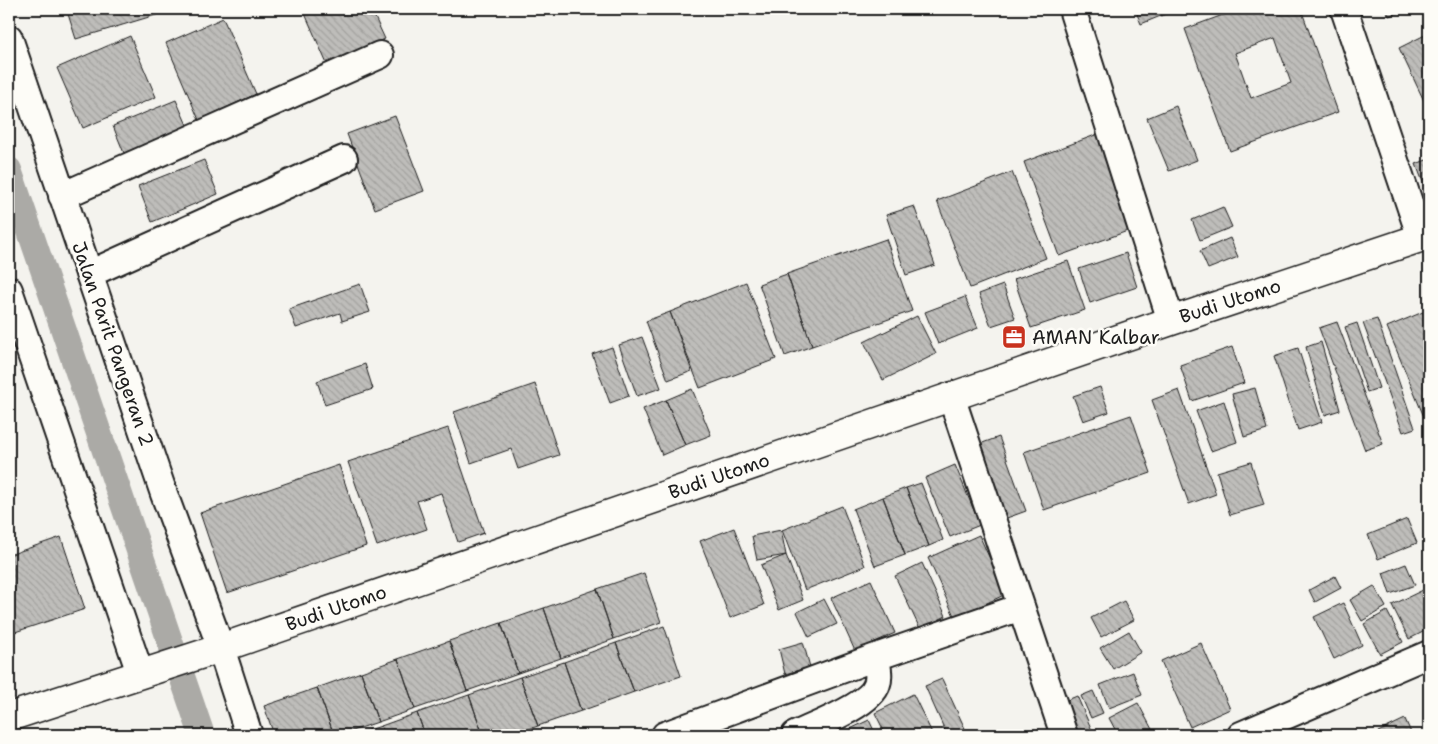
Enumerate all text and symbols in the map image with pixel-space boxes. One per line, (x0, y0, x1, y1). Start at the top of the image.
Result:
street label: Jalan Parit Pangeran 2 (66, 238, 160, 450)
street label: Budi Utomo (1176, 273, 1284, 329)
office icon: AMAN Kalbar (1001, 324, 1027, 350)
place label: AMAN Kalbar (1032, 325, 1160, 350)
street label: Budi Utomo (665, 447, 773, 505)
street label: Budi Utomo (282, 579, 390, 637)

